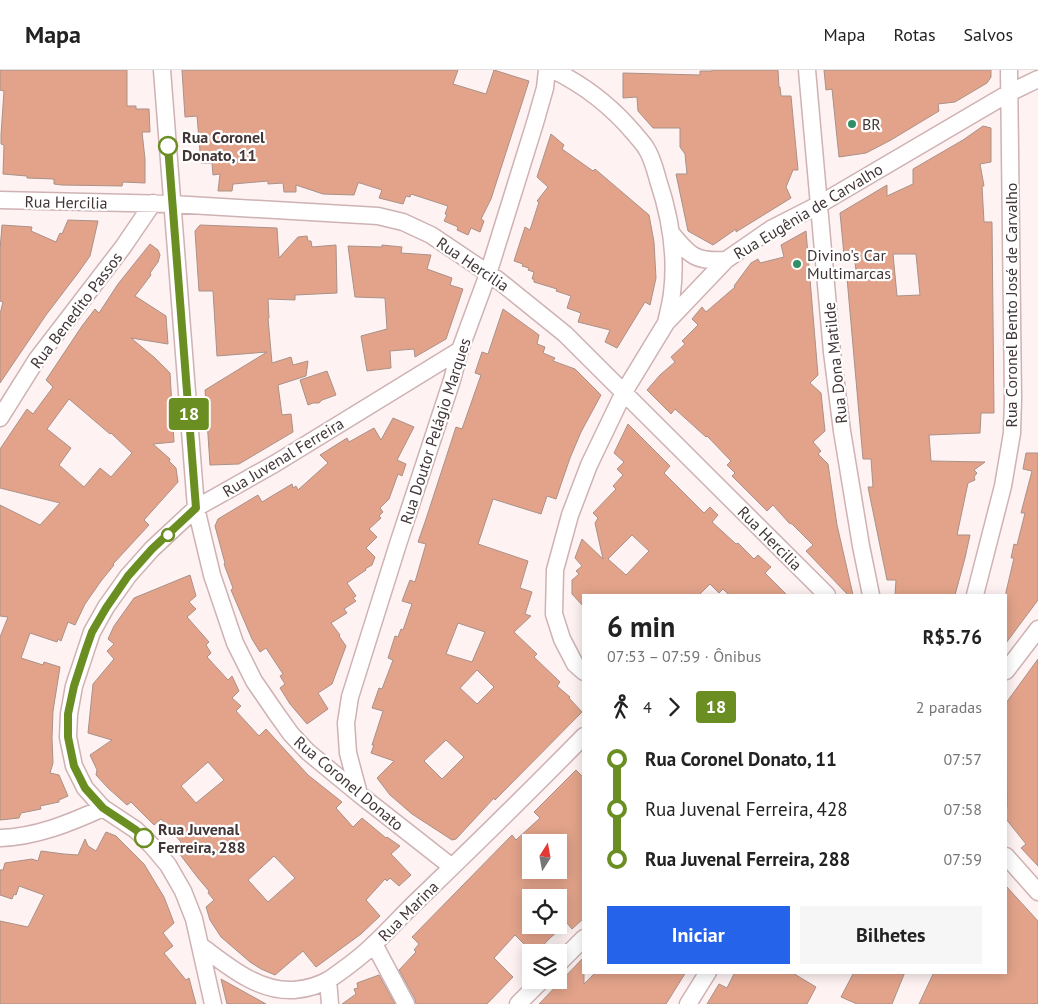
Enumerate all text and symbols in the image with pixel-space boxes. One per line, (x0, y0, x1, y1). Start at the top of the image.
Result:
text: Mapa (25, 19, 81, 50)
text: Mapa (824, 23, 865, 46)
text: Rotas (893, 23, 936, 46)
text: Salvos (964, 23, 1013, 46)
place label: BR (862, 114, 881, 134)
marker: BR (846, 118, 858, 130)
place label: Rua Coronel Donato, 11 (182, 127, 265, 165)
marker: Rua Coronel Donato, 11 (158, 136, 178, 156)
street label: Rua Eugênia de Carvalho (730, 159, 886, 263)
street label: Rua Coronel Bento José de Carvalho (1001, 183, 1021, 427)
street label: Rua Hercilia (24, 191, 108, 213)
street label: Rua Hercilia (433, 233, 513, 295)
place label: Divino's Car Multimarcas (807, 245, 891, 283)
street label: Rua Benedito Passos (26, 248, 126, 372)
marker: Divino's Car Multimarcas (791, 258, 803, 270)
street label: Rua Dona Matilde (819, 301, 851, 425)
street label: Rua Doutor Pelágio Marques (395, 335, 475, 527)
line badge: 18 (166, 398, 212, 430)
text: 18 (179, 402, 199, 425)
street label: Rua Juvenal Ferreira (219, 413, 347, 501)
street label: Rua Hercilia (734, 502, 806, 574)
unlabelled marker (161, 528, 175, 542)
text: 6 min (607, 608, 675, 645)
text: R$5.76 (923, 625, 982, 649)
text: 07:53 – 07:59 · Ônibus (607, 646, 761, 666)
icon: walk (607, 693, 635, 721)
icon: forward (660, 693, 688, 721)
text: 18 (706, 695, 726, 718)
text: 4 (643, 697, 652, 717)
text: 2 paradas (916, 697, 982, 717)
street label: Rua Coronel Donato (290, 731, 408, 835)
text: Rua Coronel Donato, 11 (645, 747, 837, 771)
text: 07:57 (944, 749, 982, 769)
text: Rua Juvenal Ferreira, 428 (645, 797, 848, 821)
text: 07:58 (944, 799, 982, 819)
place label: Rua Juvenal Ferreira, 288 (158, 819, 246, 857)
marker: Rua Juvenal Ferreira, 288 (134, 828, 154, 848)
north arrow (522, 834, 568, 879)
map controls (522, 834, 567, 989)
text: Rua Juvenal Ferreira, 288 (645, 847, 850, 871)
text: 07:59 (944, 849, 982, 869)
street label: Rua Marina (374, 877, 442, 945)
button: locate (522, 889, 567, 934)
button: Iniciar (607, 906, 790, 964)
button: Bilhetes (800, 906, 982, 964)
button: layers (522, 944, 567, 989)

